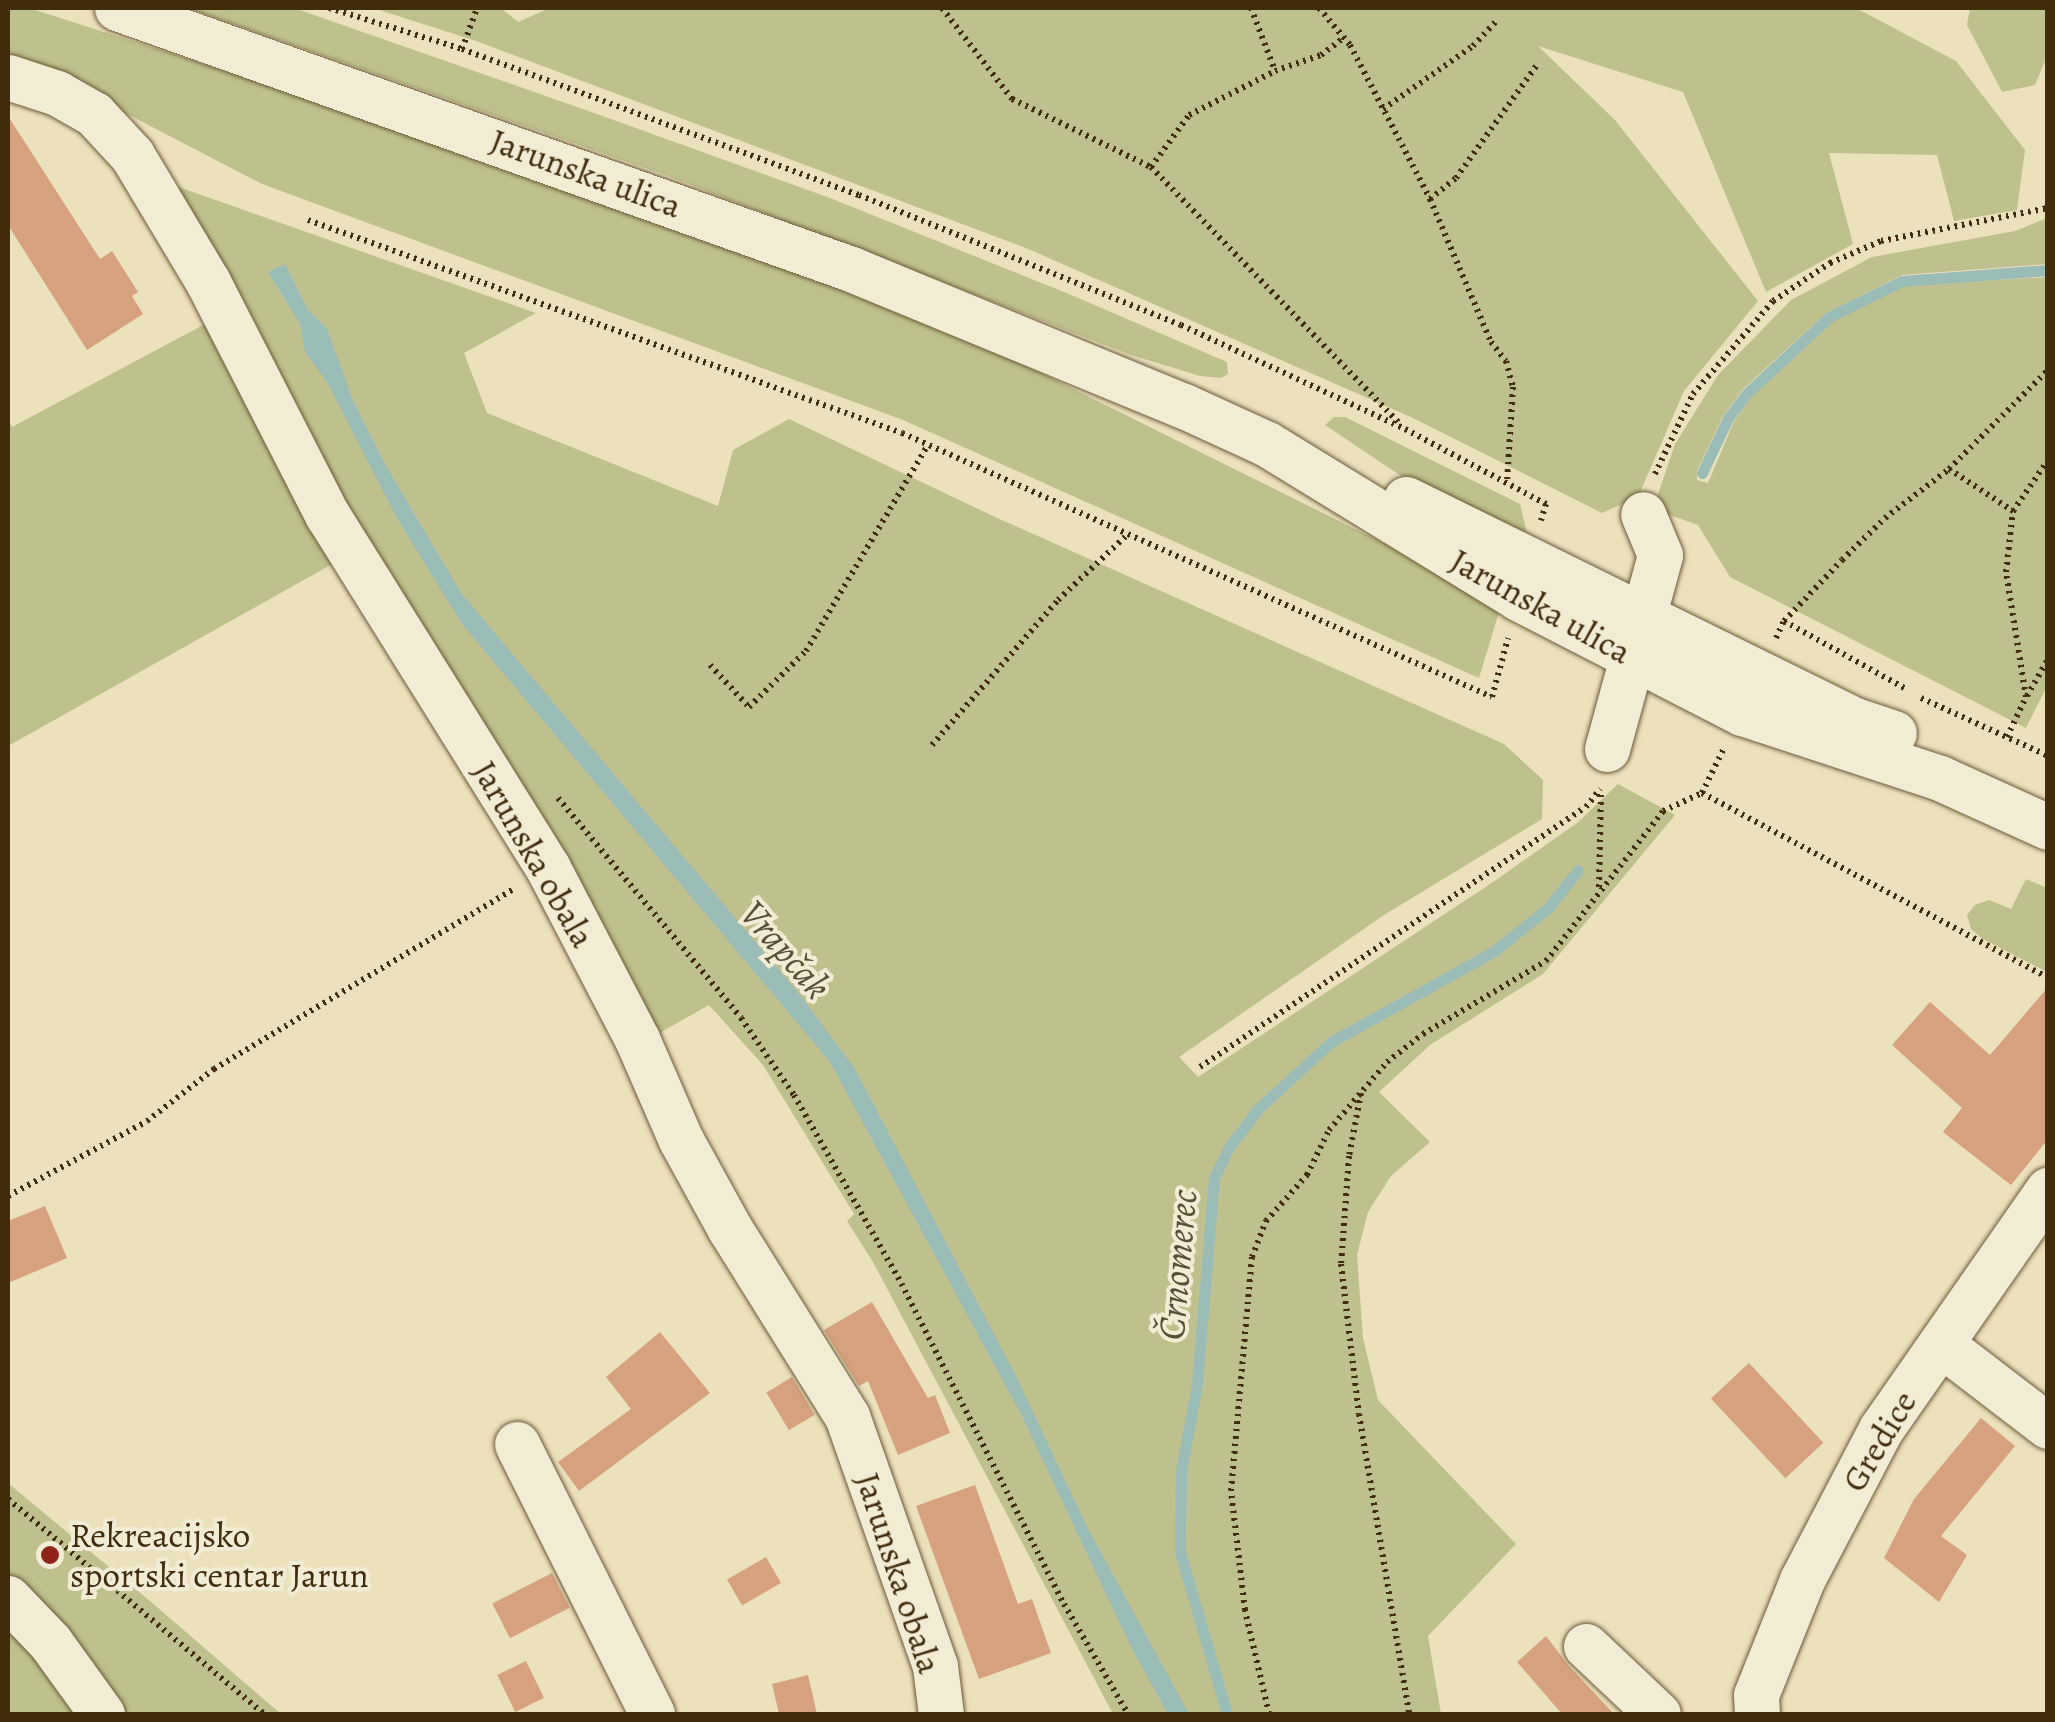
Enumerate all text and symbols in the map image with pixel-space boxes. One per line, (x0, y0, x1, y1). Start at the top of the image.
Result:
street label: Jarunska ulica (485, 119, 687, 227)
street label: Jarunska ulica (1443, 539, 1639, 673)
street label: Jarunska obala (464, 753, 604, 955)
water label: Vrapčak (730, 891, 840, 1009)
water label: Črnomerec (1149, 1188, 1207, 1342)
street label: Gredice (1833, 1383, 1925, 1499)
street label: Jarunska obala (847, 1467, 951, 1679)
place label: Rekreacijsko sportski centar Jarun (70, 1514, 369, 1596)
marker: Rekreacijsko sportski centar Jarun (39, 1544, 61, 1566)

